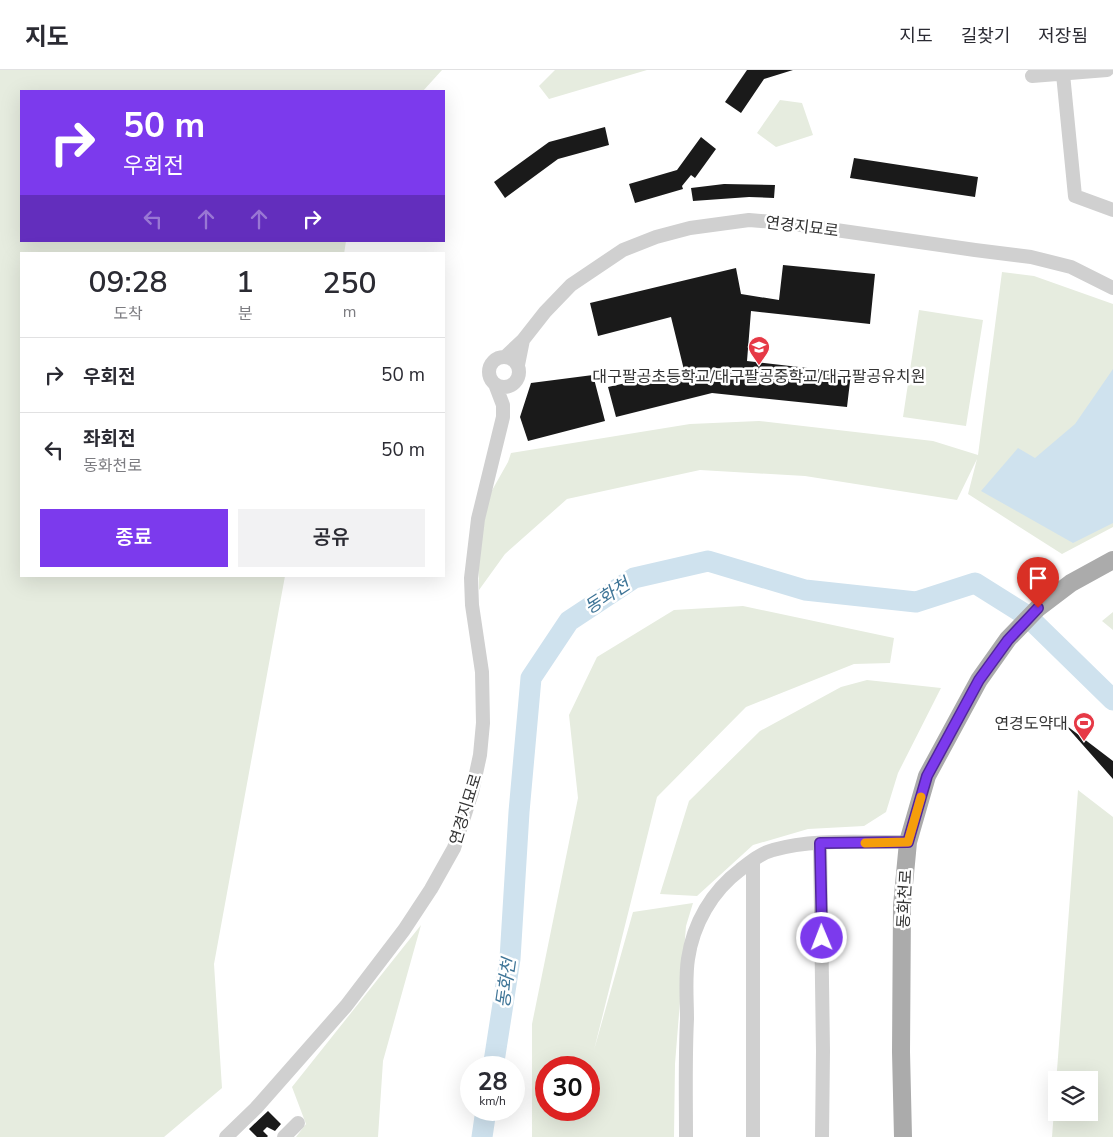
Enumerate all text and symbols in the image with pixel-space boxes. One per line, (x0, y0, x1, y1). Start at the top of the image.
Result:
text: 지도 (25, 21, 69, 53)
text: 지도 (900, 24, 933, 48)
text: 길찾기 (961, 24, 1010, 48)
text: 저장됨 (1038, 24, 1088, 48)
text: 50 m (123, 102, 205, 149)
icon: right (40, 110, 105, 175)
text: 우회전 (123, 151, 184, 181)
icon: left (139, 205, 167, 233)
icon: ahead (192, 205, 220, 233)
icon: ahead (245, 205, 273, 233)
icon: right (298, 205, 326, 233)
street label: 연경지묘로 (764, 212, 840, 242)
text: 09:28 (88, 262, 168, 303)
text: 1 (236, 262, 254, 303)
text: 250 (323, 263, 377, 304)
text: m (343, 301, 356, 323)
text: 도착 (113, 303, 143, 325)
text: 분 (238, 303, 252, 325)
school or university icon: 대구팔공초등학교/대구팔공중학교/대구팔공유치원 (747, 335, 771, 366)
icon: right (40, 361, 68, 389)
text: 50 m (381, 362, 425, 388)
text: 우회전 (83, 364, 135, 390)
place label: 대구팔공초등학교/대구팔공중학교/대구팔공유치원 (593, 366, 925, 388)
text: 좌회전 (83, 426, 135, 452)
icon: left (40, 436, 68, 464)
text: 50 m (381, 437, 425, 463)
text: 동화천로 (83, 455, 142, 477)
button: 종료 (40, 509, 228, 567)
button: 공유 (238, 509, 425, 567)
pin (1017, 557, 1059, 608)
icon: arrive (1024, 564, 1052, 592)
water label: 동화천 (580, 571, 636, 620)
sports icon: 연경도약대 (1072, 711, 1096, 742)
place label: 연경도약대 (994, 713, 1068, 735)
street label: 연경지묘로 (445, 771, 487, 848)
street label: 동화천로 (892, 869, 918, 929)
position arrow (795, 911, 847, 963)
water label: 동화천 (491, 954, 522, 1009)
speed limit sign: 30 (535, 1056, 600, 1121)
text: 28 (477, 1065, 508, 1099)
map controls (1048, 1071, 1098, 1121)
button: layers (1048, 1071, 1098, 1121)
text: km/h (479, 1093, 506, 1109)

